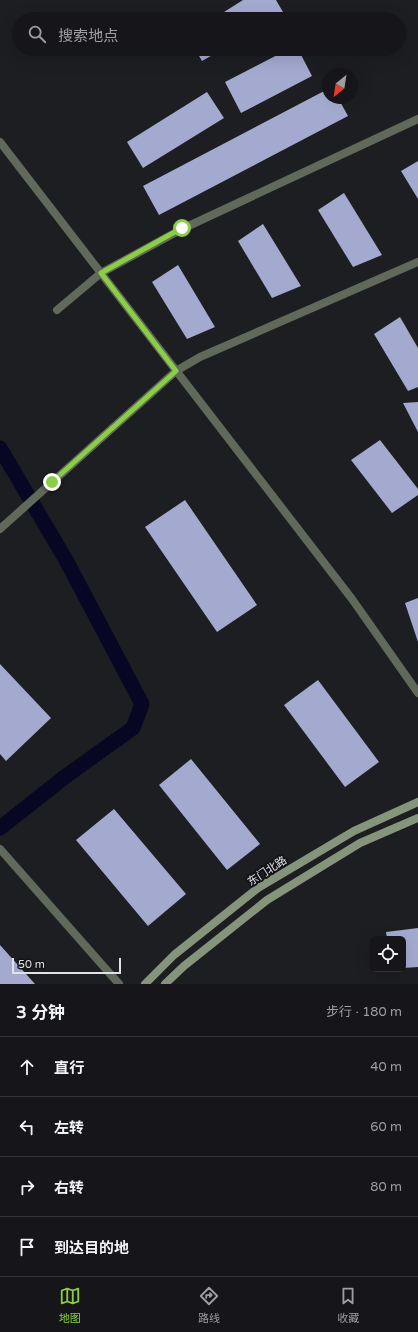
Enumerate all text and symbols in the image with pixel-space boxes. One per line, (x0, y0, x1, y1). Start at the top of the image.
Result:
search box (12, 12, 406, 56)
icon: search (26, 23, 48, 45)
text: 搜索地点 (58, 27, 118, 45)
north arrow (322, 68, 358, 104)
route start (173, 219, 191, 237)
route end (43, 473, 61, 491)
street label: 东门北路 (245, 854, 289, 888)
map controls (370, 936, 406, 972)
button: locate (370, 936, 406, 972)
scale bar (12, 956, 121, 975)
text: 50 m (18, 958, 45, 971)
text: 3 分钟 (16, 1002, 65, 1023)
text: 步行 · 180 m (326, 1004, 402, 1020)
icon: ahead (16, 1056, 38, 1078)
text: 直行 (54, 1059, 84, 1077)
text: 40 m (370, 1059, 402, 1075)
icon: left (16, 1116, 38, 1138)
text: 左转 (54, 1119, 84, 1137)
text: 60 m (370, 1119, 402, 1135)
icon: right (16, 1176, 38, 1198)
text: 右转 (54, 1179, 84, 1197)
text: 80 m (370, 1179, 402, 1195)
icon: arrive (16, 1236, 38, 1258)
text: 到达目的地 (54, 1239, 129, 1257)
tab: 地图 (59, 1285, 81, 1325)
tab: 路线 (198, 1285, 220, 1325)
tab: 收藏 (337, 1285, 359, 1325)

